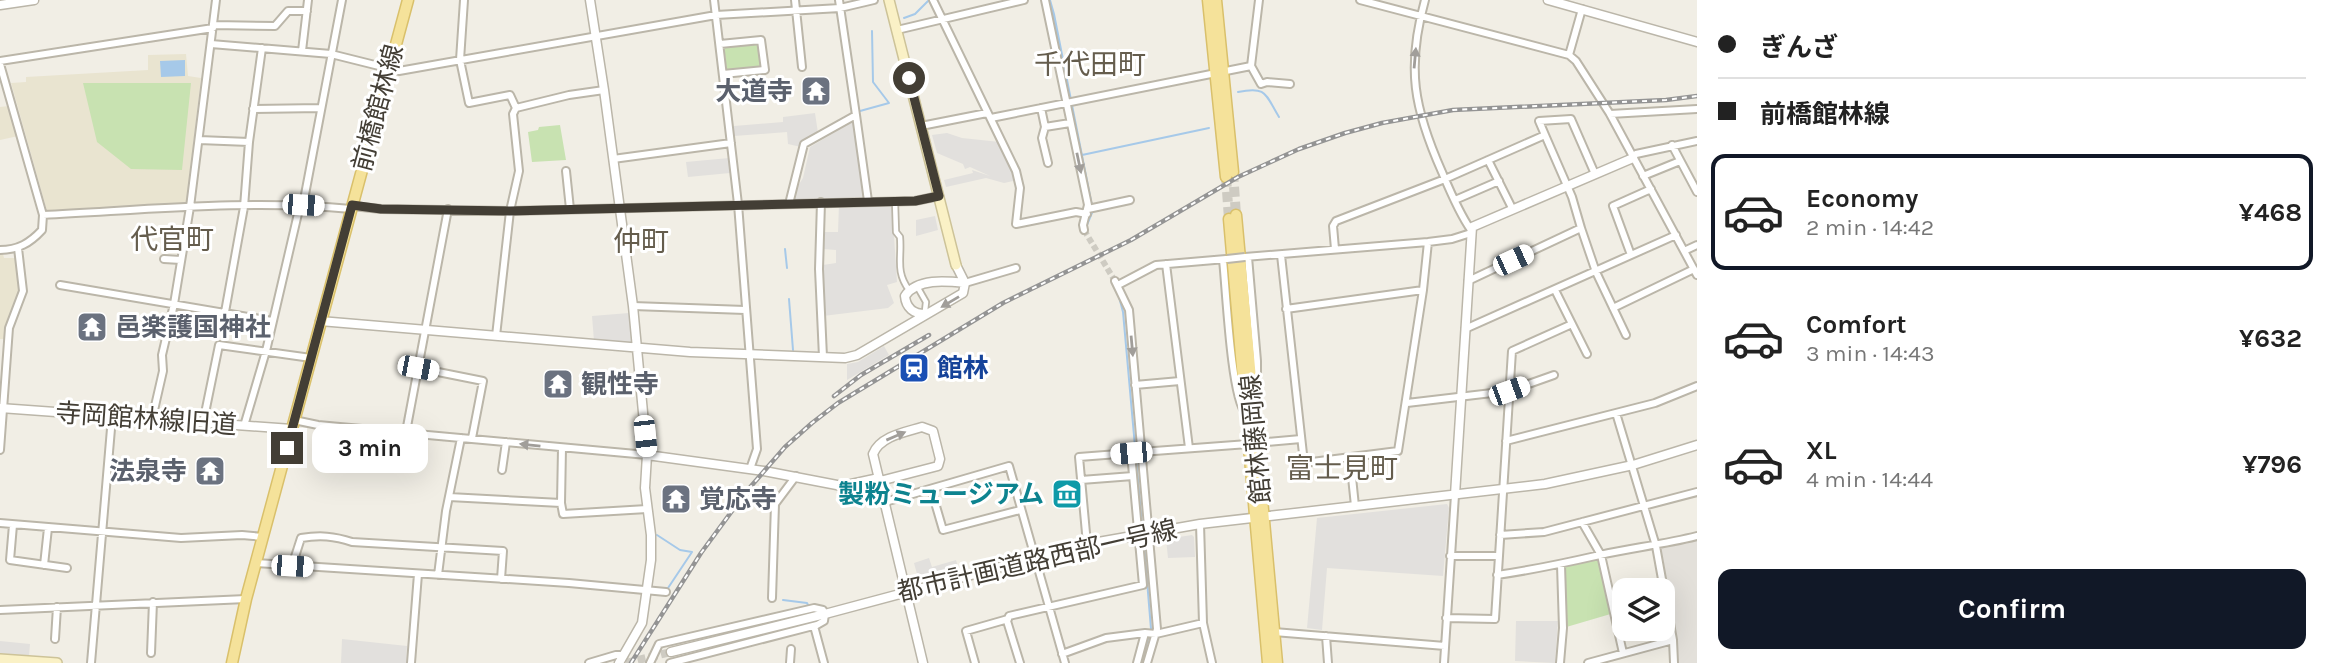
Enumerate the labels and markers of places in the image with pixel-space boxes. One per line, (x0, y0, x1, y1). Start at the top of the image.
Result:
temple icon: 大道寺 (799, 74, 833, 108)
place label: 大道寺 (715, 76, 793, 107)
temple icon: 邑楽護国神社 (75, 310, 109, 344)
place label: 邑楽護国神社 (115, 312, 271, 343)
station icon: 館林 (897, 351, 931, 385)
place label: 館林 (937, 353, 989, 384)
temple icon: 観性寺 (541, 367, 575, 401)
place label: 観性寺 (581, 369, 659, 400)
temple icon: 法泉寺 (193, 454, 227, 488)
place label: 法泉寺 (109, 456, 187, 487)
museum icon: 製粉ミュージアム (1050, 477, 1084, 511)
place label: 製粉ミュージアム (838, 479, 1044, 510)
temple icon: 覚応寺 (659, 482, 693, 516)
place label: 覚応寺 (699, 484, 777, 515)

